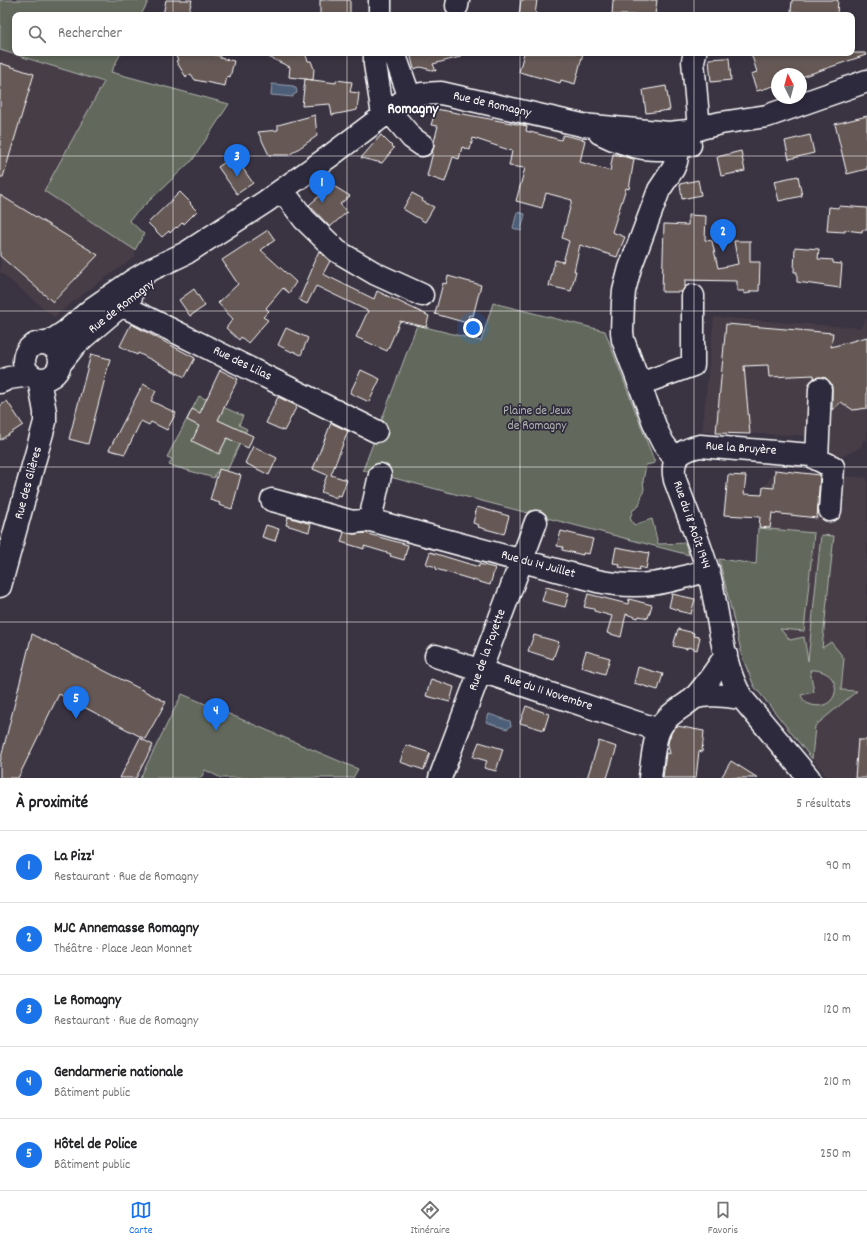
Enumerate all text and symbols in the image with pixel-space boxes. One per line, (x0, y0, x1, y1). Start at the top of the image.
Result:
search box (12, 12, 855, 56)
icon: search (26, 23, 48, 45)
text: Rechercher (58, 23, 122, 45)
north arrow (771, 68, 807, 104)
street label: Rue de Romagny (451, 87, 534, 123)
district label: Romagny (388, 99, 439, 121)
pin: 3 (224, 144, 250, 177)
pin: 1 (309, 170, 335, 203)
pin: 2 (710, 219, 736, 252)
street label: Rue de Romagny (85, 275, 160, 339)
your location (463, 318, 483, 338)
street label: Rue des Lilas (209, 342, 275, 386)
park label: Plaine de Jeux de Romagny (503, 402, 571, 436)
street label: Rue la Bruyère (705, 437, 777, 461)
street label: Rue des Glières (10, 445, 48, 521)
street label: Rue du 18 Août 1944 (667, 478, 715, 572)
street label: Rue du 14 Juillet (499, 546, 577, 584)
street label: Rue de la Fayette (464, 606, 512, 694)
street label: Rue du 11 Novembre (501, 670, 595, 716)
pin: 5 (63, 686, 89, 719)
pin: 4 (203, 698, 229, 731)
text: À proximité (16, 792, 88, 816)
text: 5 résultats (796, 795, 851, 814)
text: La Pizz' (54, 846, 95, 868)
text: 1 (28, 857, 30, 876)
text: 90 m (826, 857, 851, 876)
text: Restaurant · Rue de Romagny (54, 868, 198, 887)
text: MJC Annemasse Romagny (54, 918, 199, 940)
text: 2 (26, 929, 32, 948)
text: 120 m (823, 929, 851, 948)
text: Théâtre · Place Jean Monnet (54, 940, 192, 959)
text: Le Romagny (54, 990, 121, 1012)
text: 3 (26, 1001, 32, 1020)
text: 120 m (823, 1001, 851, 1020)
text: Restaurant · Rue de Romagny (54, 1012, 198, 1031)
text: Gendarmerie nationale (54, 1062, 183, 1084)
text: 4 (26, 1073, 32, 1092)
text: 210 m (823, 1073, 851, 1092)
text: Bâtiment public (54, 1084, 130, 1103)
text: Hôtel de Police (54, 1134, 137, 1156)
text: 5 (26, 1145, 32, 1164)
text: 250 m (820, 1145, 851, 1164)
text: Bâtiment public (54, 1156, 130, 1175)
tab: Carte (129, 1199, 153, 1239)
tab: Itinéraire (410, 1199, 450, 1239)
tab: Favoris (708, 1199, 738, 1239)

